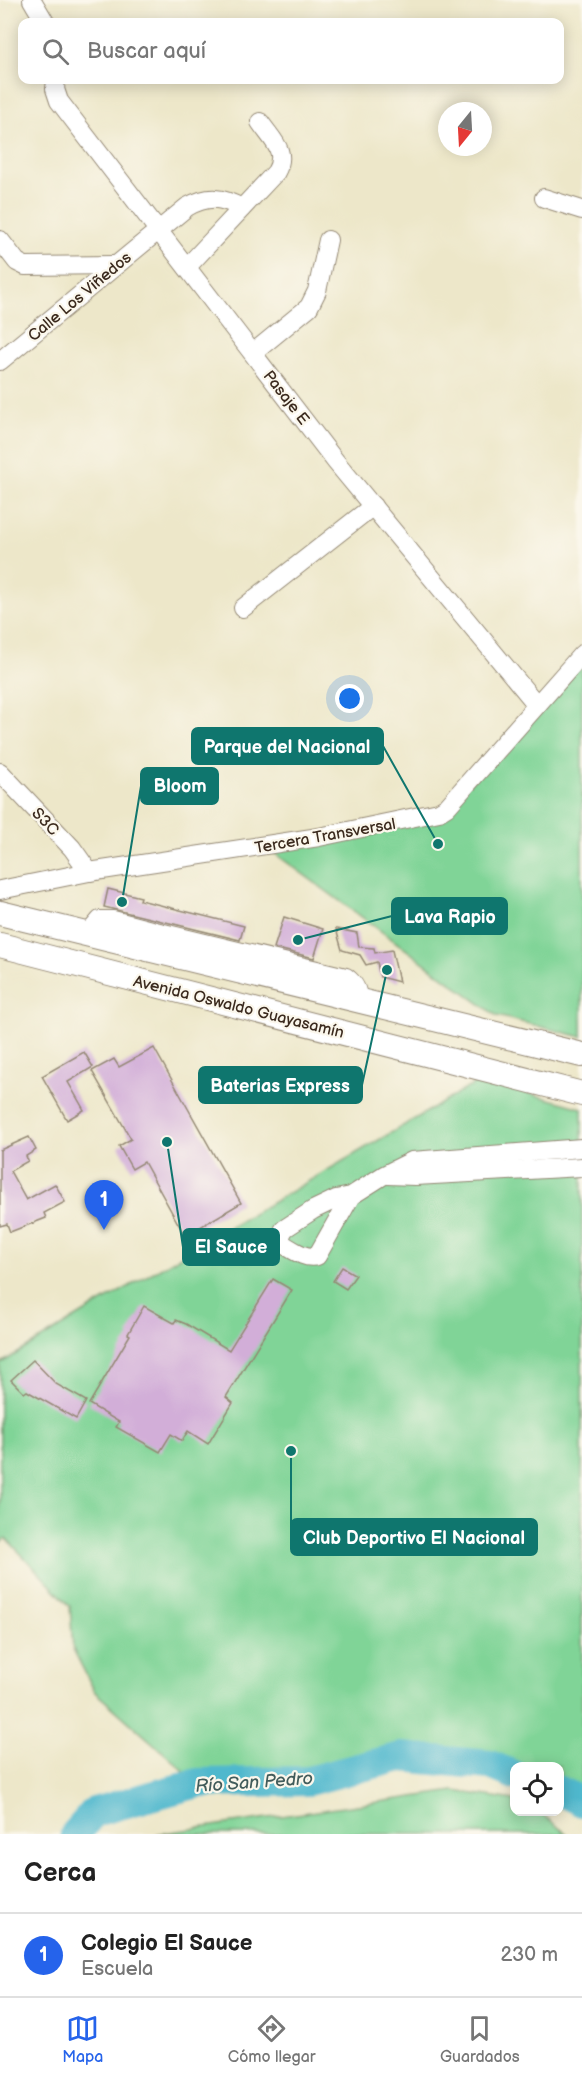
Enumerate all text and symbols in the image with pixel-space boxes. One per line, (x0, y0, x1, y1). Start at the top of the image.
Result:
search box (18, 18, 564, 84)
icon: search (39, 35, 72, 68)
text: Buscar aquí (87, 38, 206, 65)
north arrow (438, 102, 492, 156)
street label: Calle Los Viñedos (24, 248, 136, 346)
street label: Pasaje E (259, 367, 313, 429)
your location (335, 684, 364, 713)
callout: Parque del Nacional (192, 728, 383, 764)
text: Parque del Nacional (204, 737, 370, 758)
callout: Bloom (141, 768, 218, 804)
text: Bloom (153, 776, 207, 797)
street label: S3C (27, 804, 62, 840)
street label: Tercera Transversal (253, 815, 397, 858)
callout: Lava Rapio (392, 898, 507, 934)
text: Lava Rapio (404, 907, 496, 928)
street label: Avenida Oswaldo Guayasamín (131, 972, 346, 1043)
callout: Baterias Express (199, 1067, 362, 1103)
text: Baterias Express (210, 1076, 350, 1097)
pin: 1 (84, 1180, 124, 1230)
callout: El Sauce (183, 1229, 279, 1265)
text: El Sauce (195, 1237, 267, 1258)
callout: Club Deportivo El Nacional (291, 1519, 537, 1555)
text: Club Deportivo El Nacional (303, 1528, 525, 1549)
map controls (510, 1762, 564, 1816)
button: locate (510, 1762, 564, 1816)
water label: Río San Pedro (195, 1768, 314, 1797)
text: Cerca (24, 1858, 96, 1889)
text: Colegio El Sauce (81, 1930, 252, 1957)
text: 1 (39, 1943, 48, 1967)
text: 230 m (501, 1943, 558, 1967)
text: Escuela (81, 1957, 153, 1981)
tab: Mapa (62, 2012, 103, 2067)
tab: Cómo llegar (228, 2012, 316, 2067)
tab: Guardados (440, 2012, 520, 2067)

